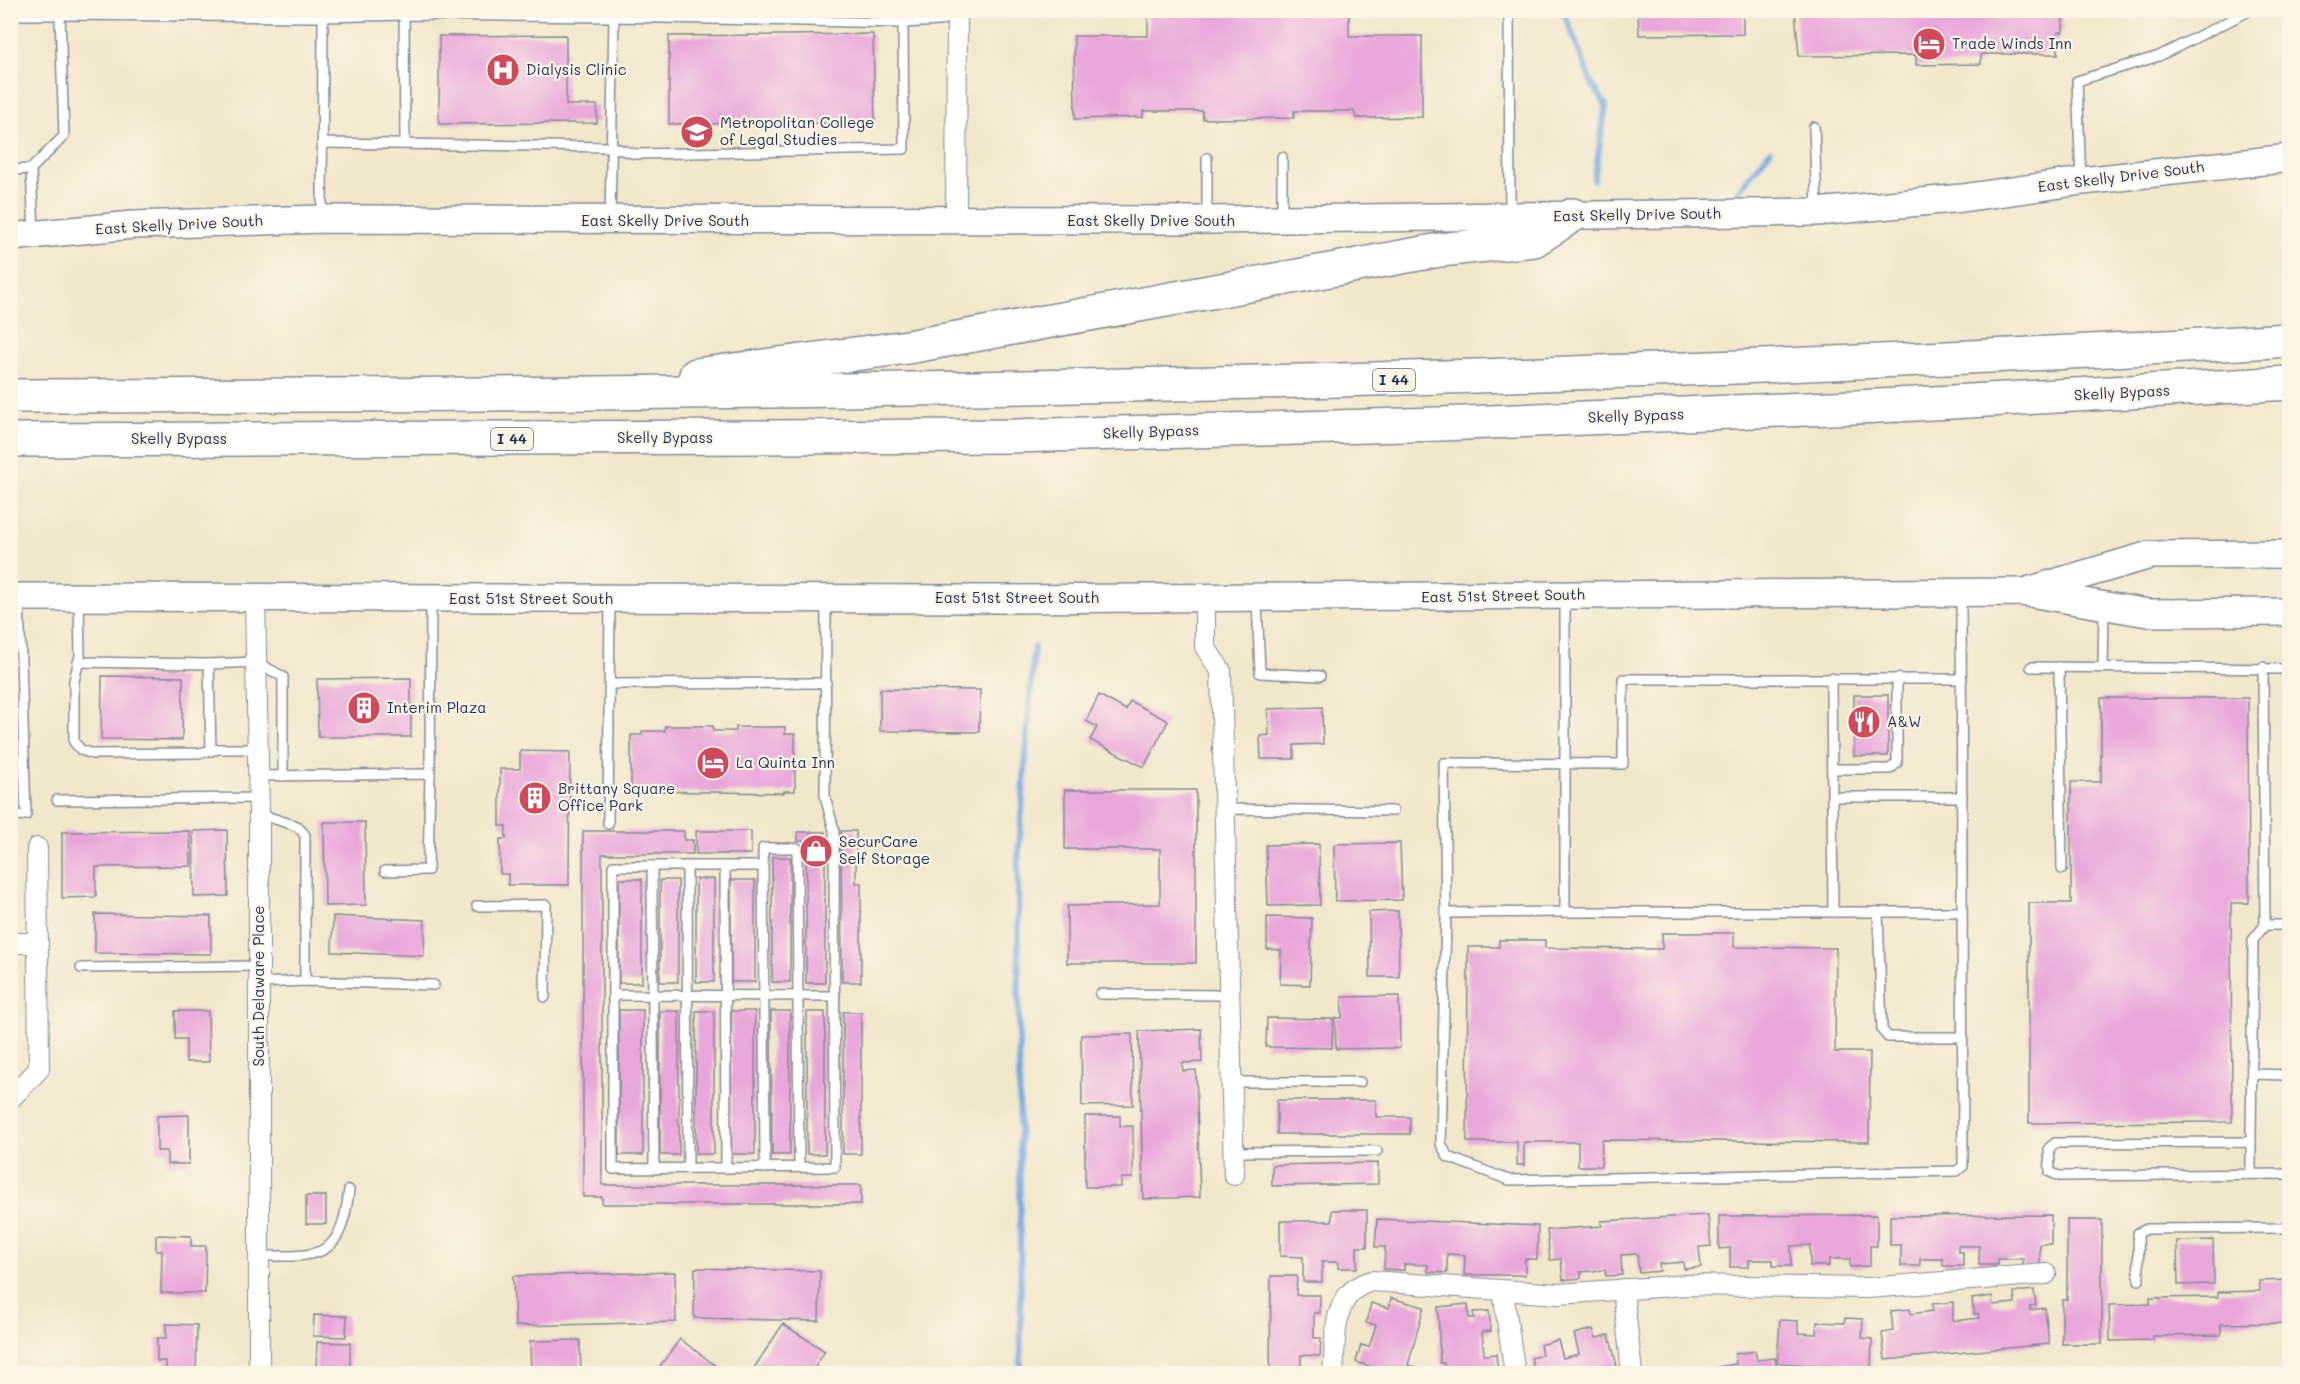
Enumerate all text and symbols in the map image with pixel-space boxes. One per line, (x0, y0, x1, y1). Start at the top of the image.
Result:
hotel icon: Trade Winds Inn (1911, 26, 1947, 62)
place label: Trade Winds Inn (1952, 33, 2072, 53)
hospital icon: Dialysis Clinic (485, 52, 521, 88)
place label: Dialysis Clinic (526, 59, 627, 79)
place label: Metropolitan College of Legal Studies (720, 112, 874, 149)
school or university icon: Metropolitan College of Legal Studies (679, 114, 715, 150)
street label: East Skelly Drive South (2037, 156, 2205, 196)
street label: East Skelly Drive South (1553, 203, 1721, 225)
street label: East Skelly Drive South (95, 210, 263, 238)
street label: East Skelly Drive South (581, 210, 749, 230)
street label: East Skelly Drive South (1067, 210, 1235, 230)
road number: I 44 (1373, 369, 1415, 391)
street label: Skelly Bypass (2073, 379, 2170, 405)
street label: Skelly Bypass (1588, 403, 1684, 427)
street label: Skelly Bypass (1103, 419, 1199, 443)
street label: Skelly Bypass (617, 427, 713, 447)
street label: Skelly Bypass (131, 428, 227, 448)
road number: I 44 (491, 428, 533, 450)
street label: East 51st Street South (1421, 584, 1585, 606)
street label: East 51st Street South (935, 587, 1099, 607)
street label: East 51st Street South (449, 588, 613, 608)
building icon: Interim Plaza (346, 690, 382, 726)
place label: Interim Plaza (387, 697, 487, 717)
restaurant icon: A&W (1846, 704, 1882, 740)
place label: A&W (1887, 711, 1921, 731)
hotel icon: La Quinta Inn (695, 745, 731, 781)
place label: La Quinta Inn (736, 752, 835, 772)
place label: Brittany Square Office Park (558, 778, 675, 815)
building icon: Brittany Square Office Park (517, 780, 553, 816)
place label: SecurCare Self Storage (839, 831, 930, 868)
shop icon: SecurCare Self Storage (798, 833, 834, 869)
street label: South Delaware Place (248, 905, 268, 1067)

